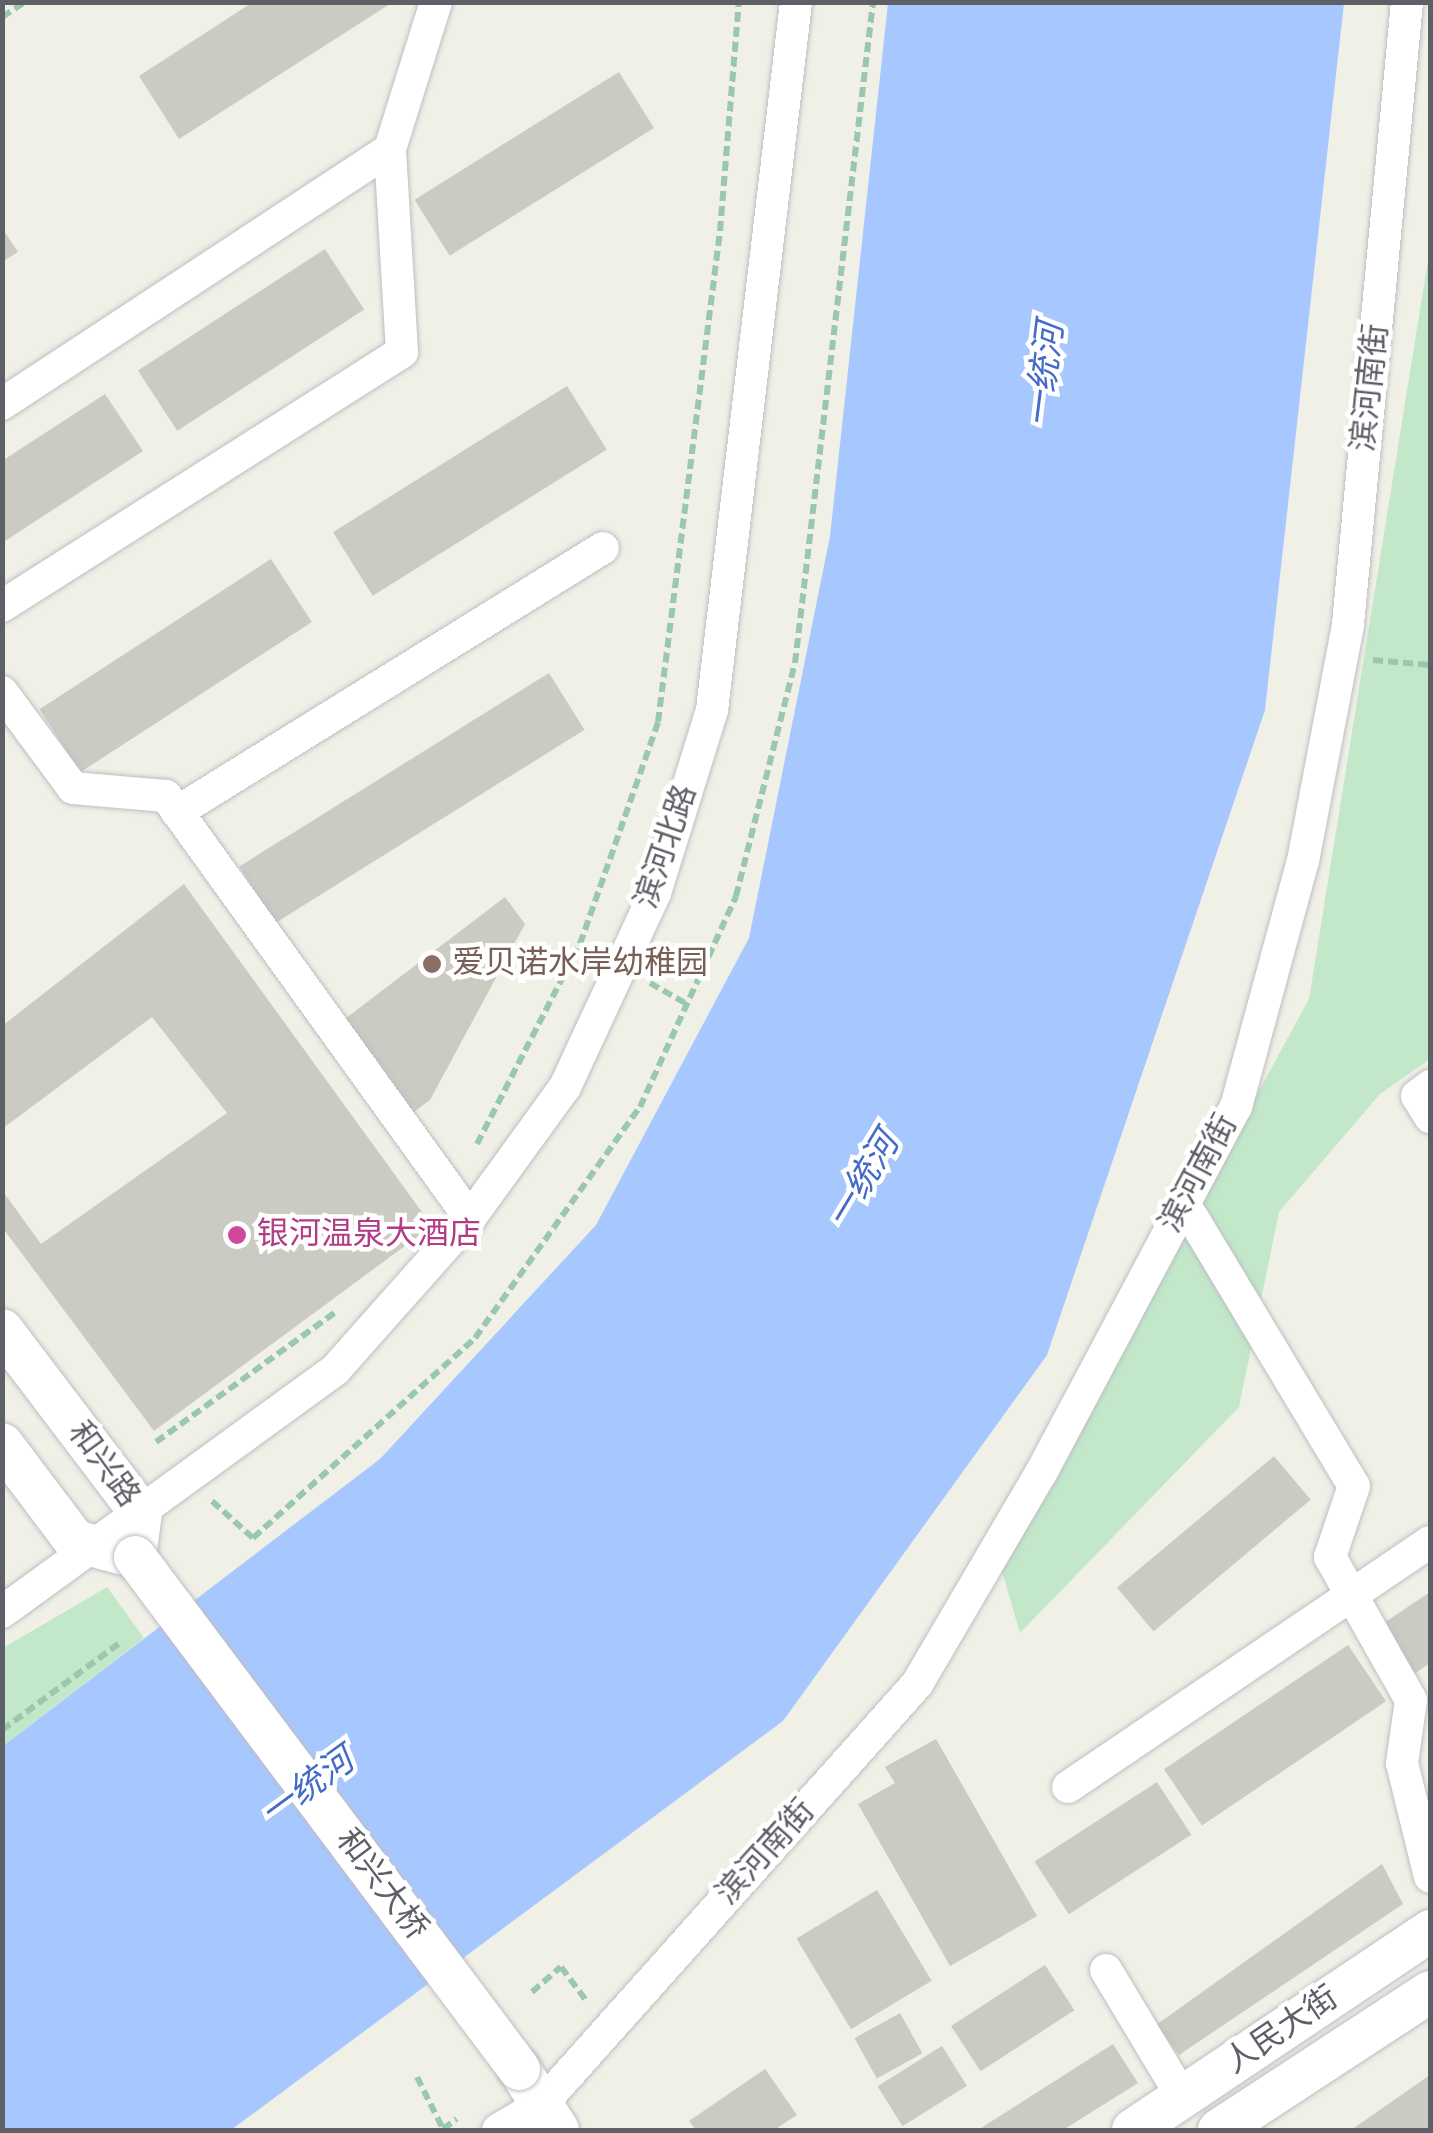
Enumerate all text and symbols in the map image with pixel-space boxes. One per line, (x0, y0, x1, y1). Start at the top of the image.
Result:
water label: 一统河 (1019, 320, 1073, 430)
street label: 滨河南街 (1345, 322, 1397, 454)
street label: 滨河北路 (628, 780, 706, 914)
place label: 爱贝诺水岸幼稚园 (452, 945, 708, 983)
marker: 爱贝诺水岸幼稚园 (421, 953, 443, 975)
street label: 滨河南街 (1152, 1108, 1246, 1240)
water label: 一统河 (819, 1125, 909, 1237)
place label: 银河温泉大酒店 (257, 1216, 481, 1254)
marker: 银河温泉大酒店 (226, 1224, 248, 1246)
street label: 和兴路 (59, 1415, 147, 1515)
water label: 一统河 (253, 1740, 363, 1836)
street label: 滨河南街 (709, 1793, 823, 1913)
street label: 和兴大桥 (327, 1822, 435, 1948)
street label: 人民大街 (1218, 1979, 1346, 2083)

